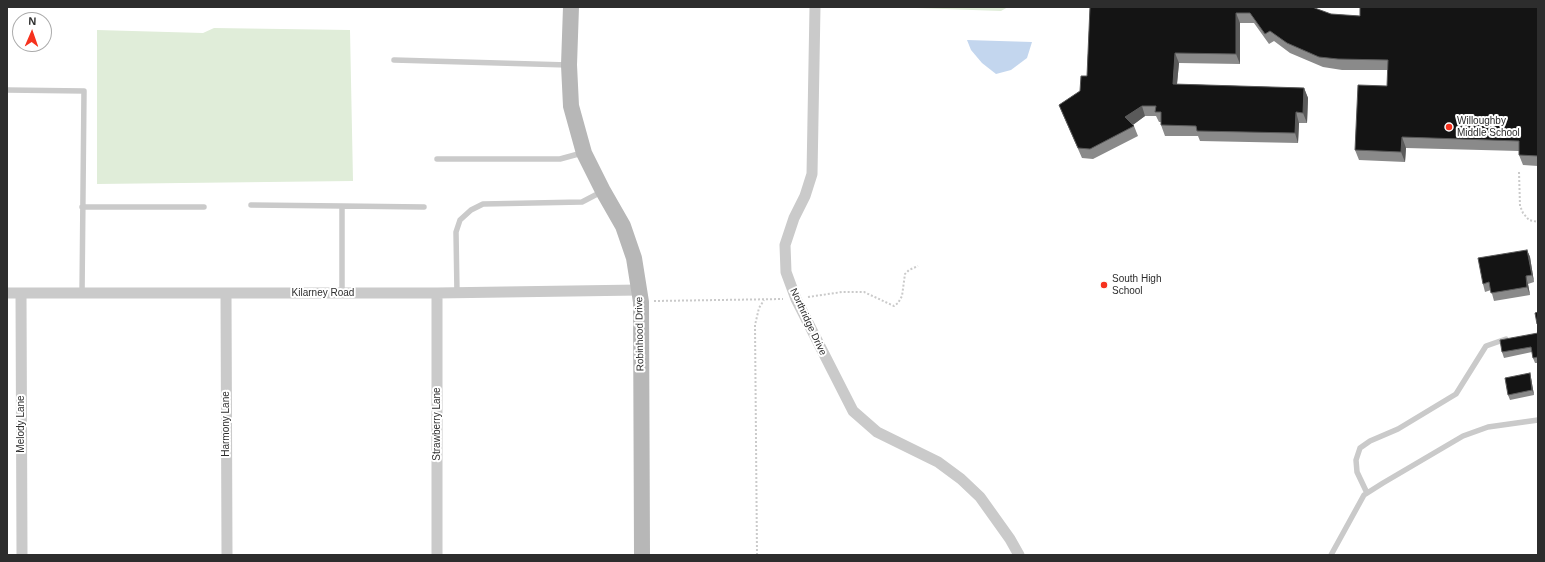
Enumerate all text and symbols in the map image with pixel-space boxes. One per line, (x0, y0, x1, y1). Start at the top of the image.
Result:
north arrow (12, 12, 52, 52)
text: N (28, 15, 37, 27)
place label: Willoughby Middle School (1457, 115, 1520, 138)
marker: Willoughby Middle School (1444, 122, 1454, 132)
place label: South High School (1112, 273, 1161, 296)
marker: South High School (1099, 280, 1109, 290)
street label: Northridge Drive (787, 286, 829, 358)
street label: Kilarney Road (292, 287, 354, 299)
street label: Robinhood Drive (633, 297, 647, 371)
street label: Strawberry Lane (431, 387, 443, 461)
street label: Harmony Lane (220, 391, 232, 457)
street label: Melody Lane (15, 395, 27, 453)

